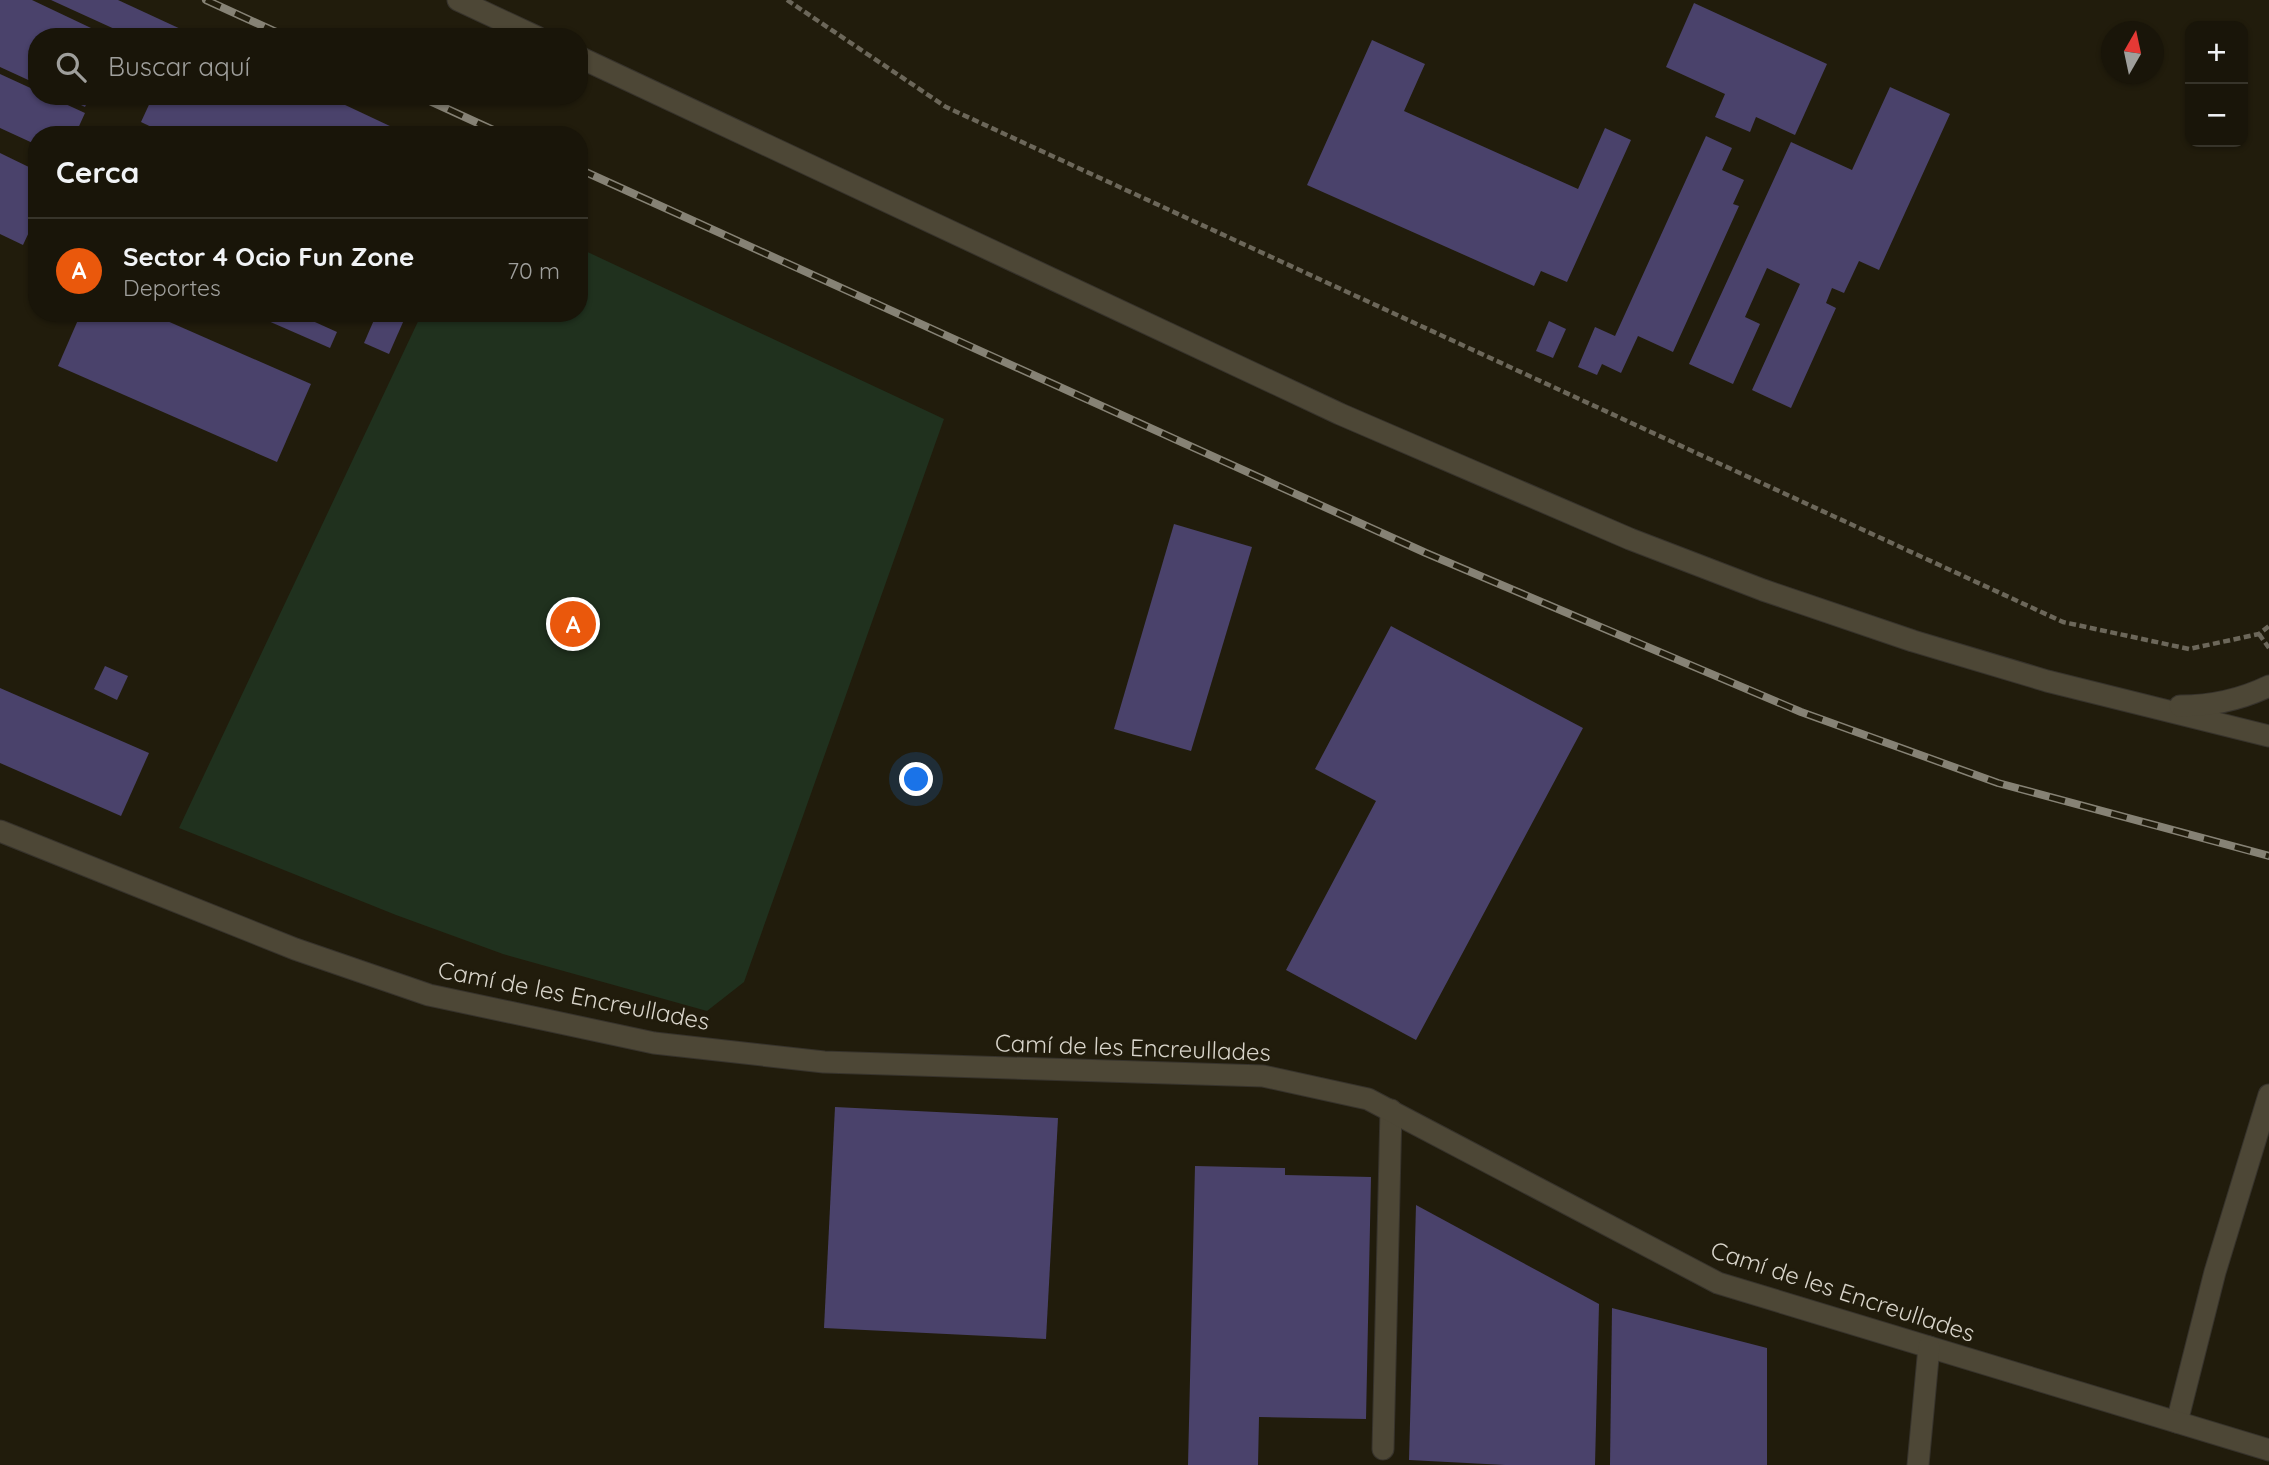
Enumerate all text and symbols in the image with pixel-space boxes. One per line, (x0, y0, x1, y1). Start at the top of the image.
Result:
north arrow (2101, 21, 2164, 84)
map controls (2185, 21, 2248, 147)
button: + (2185, 21, 2248, 84)
search box (28, 28, 588, 105)
icon: search (52, 48, 90, 86)
text: Buscar aquí (108, 50, 250, 83)
button: − (2185, 84, 2248, 147)
text: Cerca (56, 153, 139, 191)
text: Sector 4 Ocio Fun Zone (123, 240, 414, 273)
text: A (72, 256, 86, 285)
text: 70 m (507, 256, 560, 285)
text: Deportes (123, 273, 221, 302)
pin: A (550, 598, 596, 650)
your location (899, 762, 933, 796)
street label: Camí de les Encreullades (436, 954, 712, 1036)
street label: Camí de les Encreullades (995, 1027, 1271, 1067)
street label: Camí de les Encreullades (1707, 1234, 1979, 1348)

